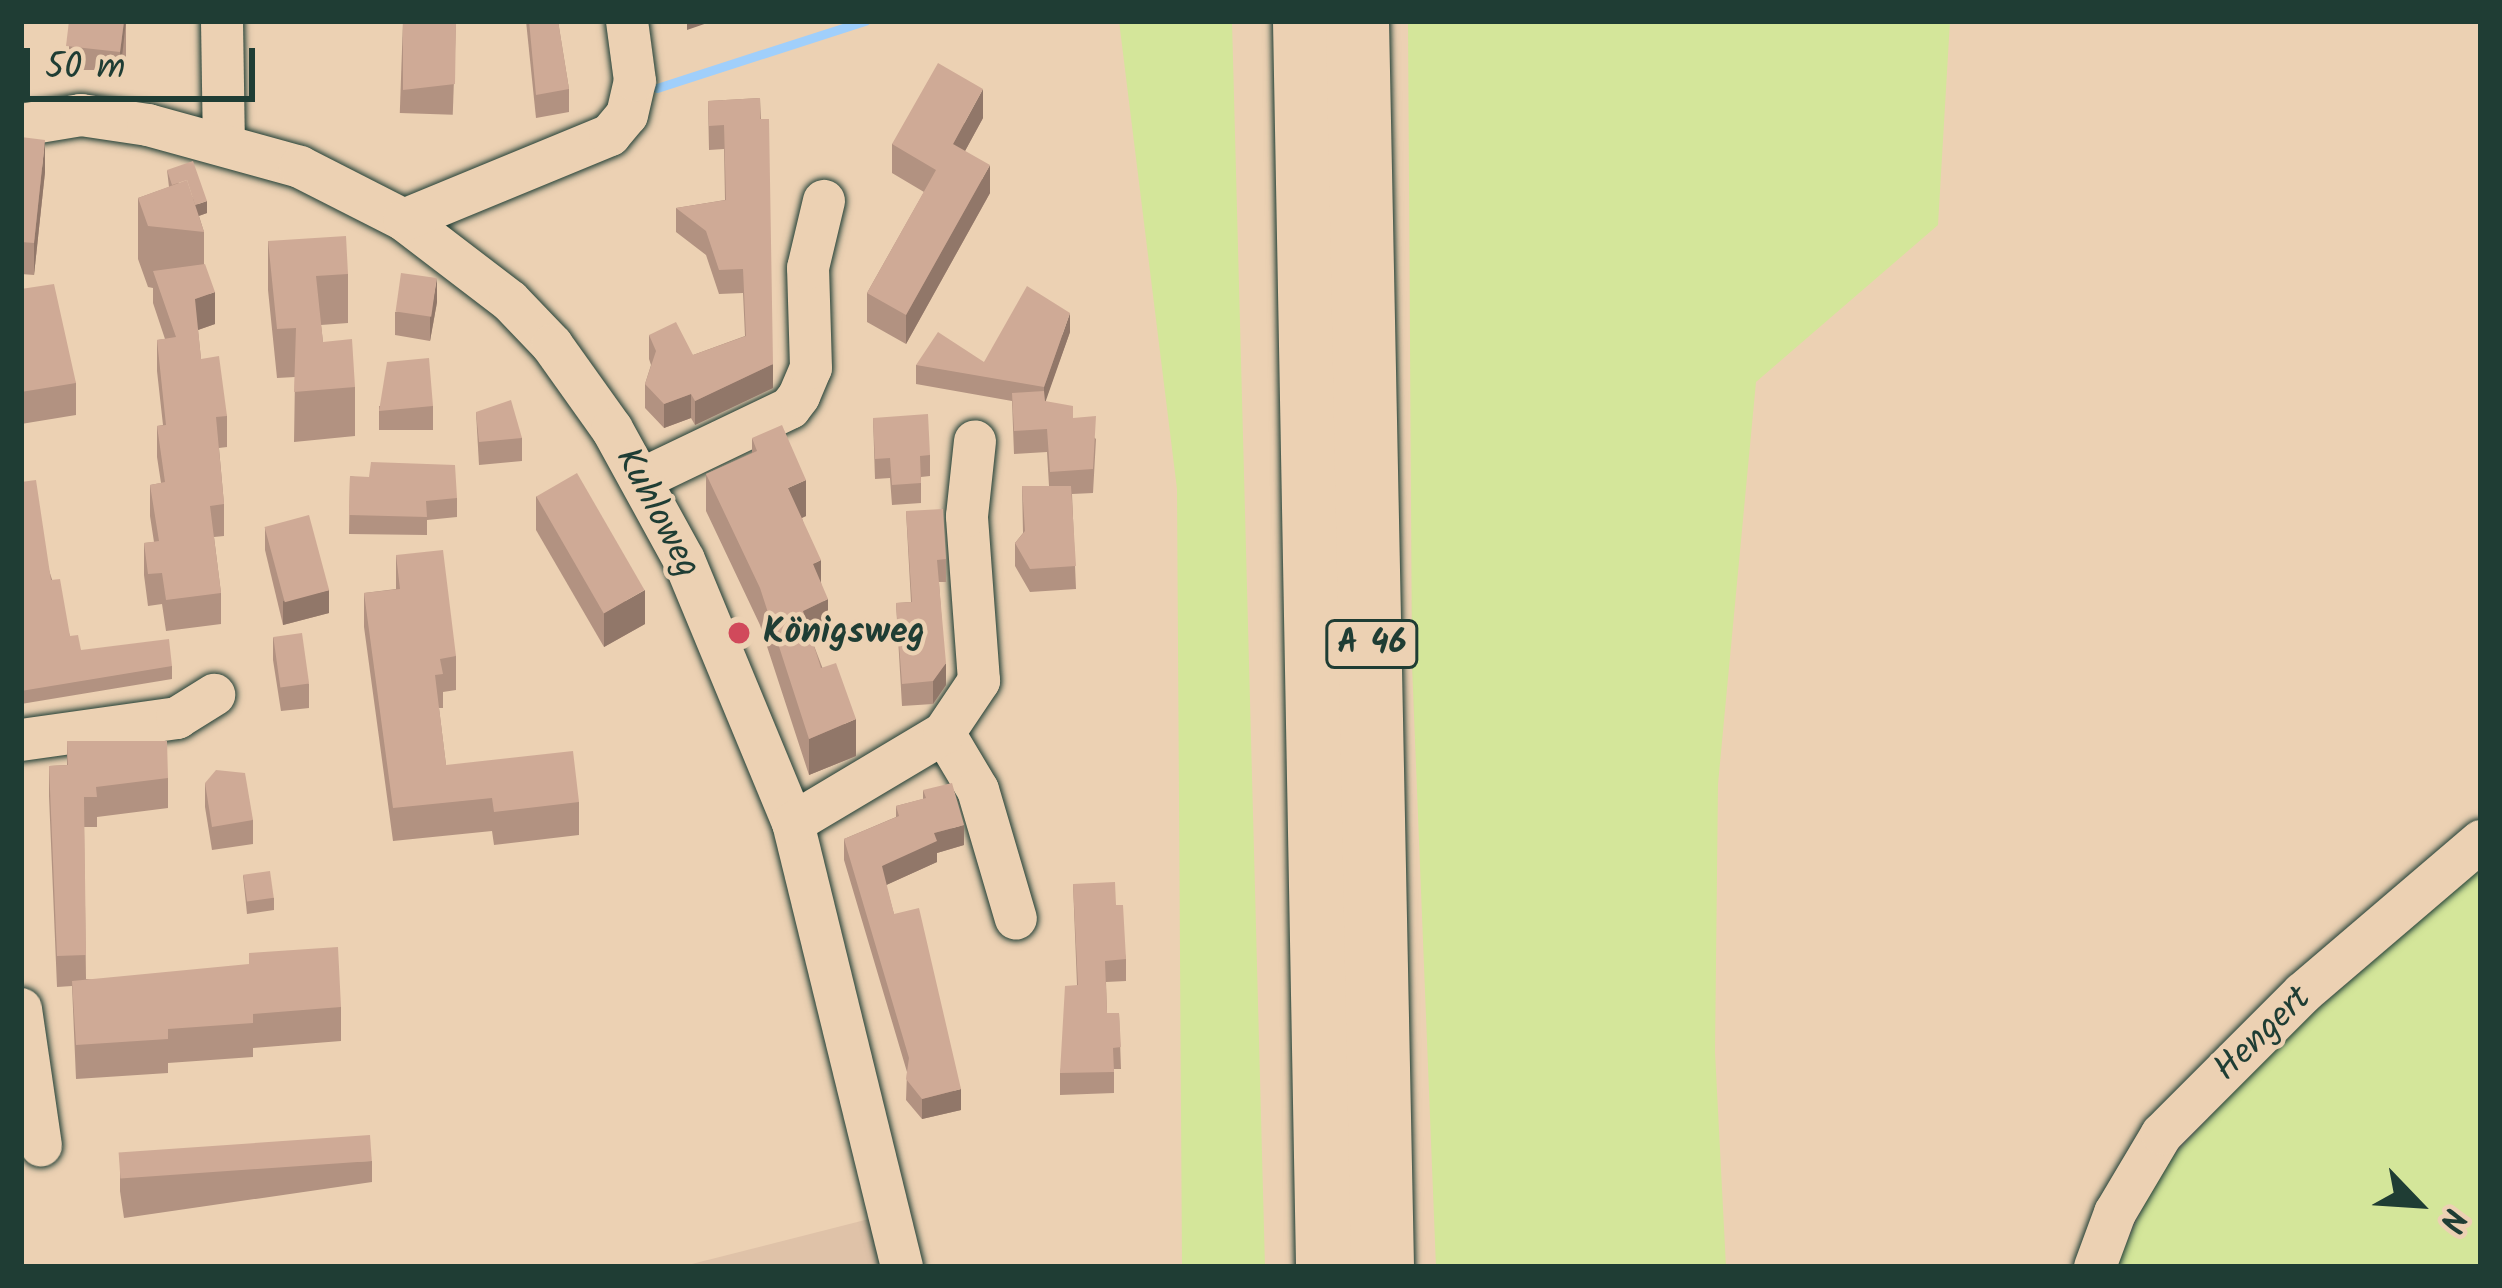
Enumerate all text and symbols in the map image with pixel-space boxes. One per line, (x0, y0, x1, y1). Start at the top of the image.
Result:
scale bar (30, 24, 261, 98)
text: 50 m (45, 40, 125, 97)
street label: Kuhloweg (605, 441, 709, 585)
place label: Königsweg (763, 611, 925, 655)
road number: A 46 (1324, 617, 1420, 671)
marker: Königsweg (726, 620, 752, 646)
street label: Hengert (2205, 977, 2321, 1091)
north arrow (2358, 1144, 2478, 1264)
text: N (2423, 1199, 2480, 1240)

